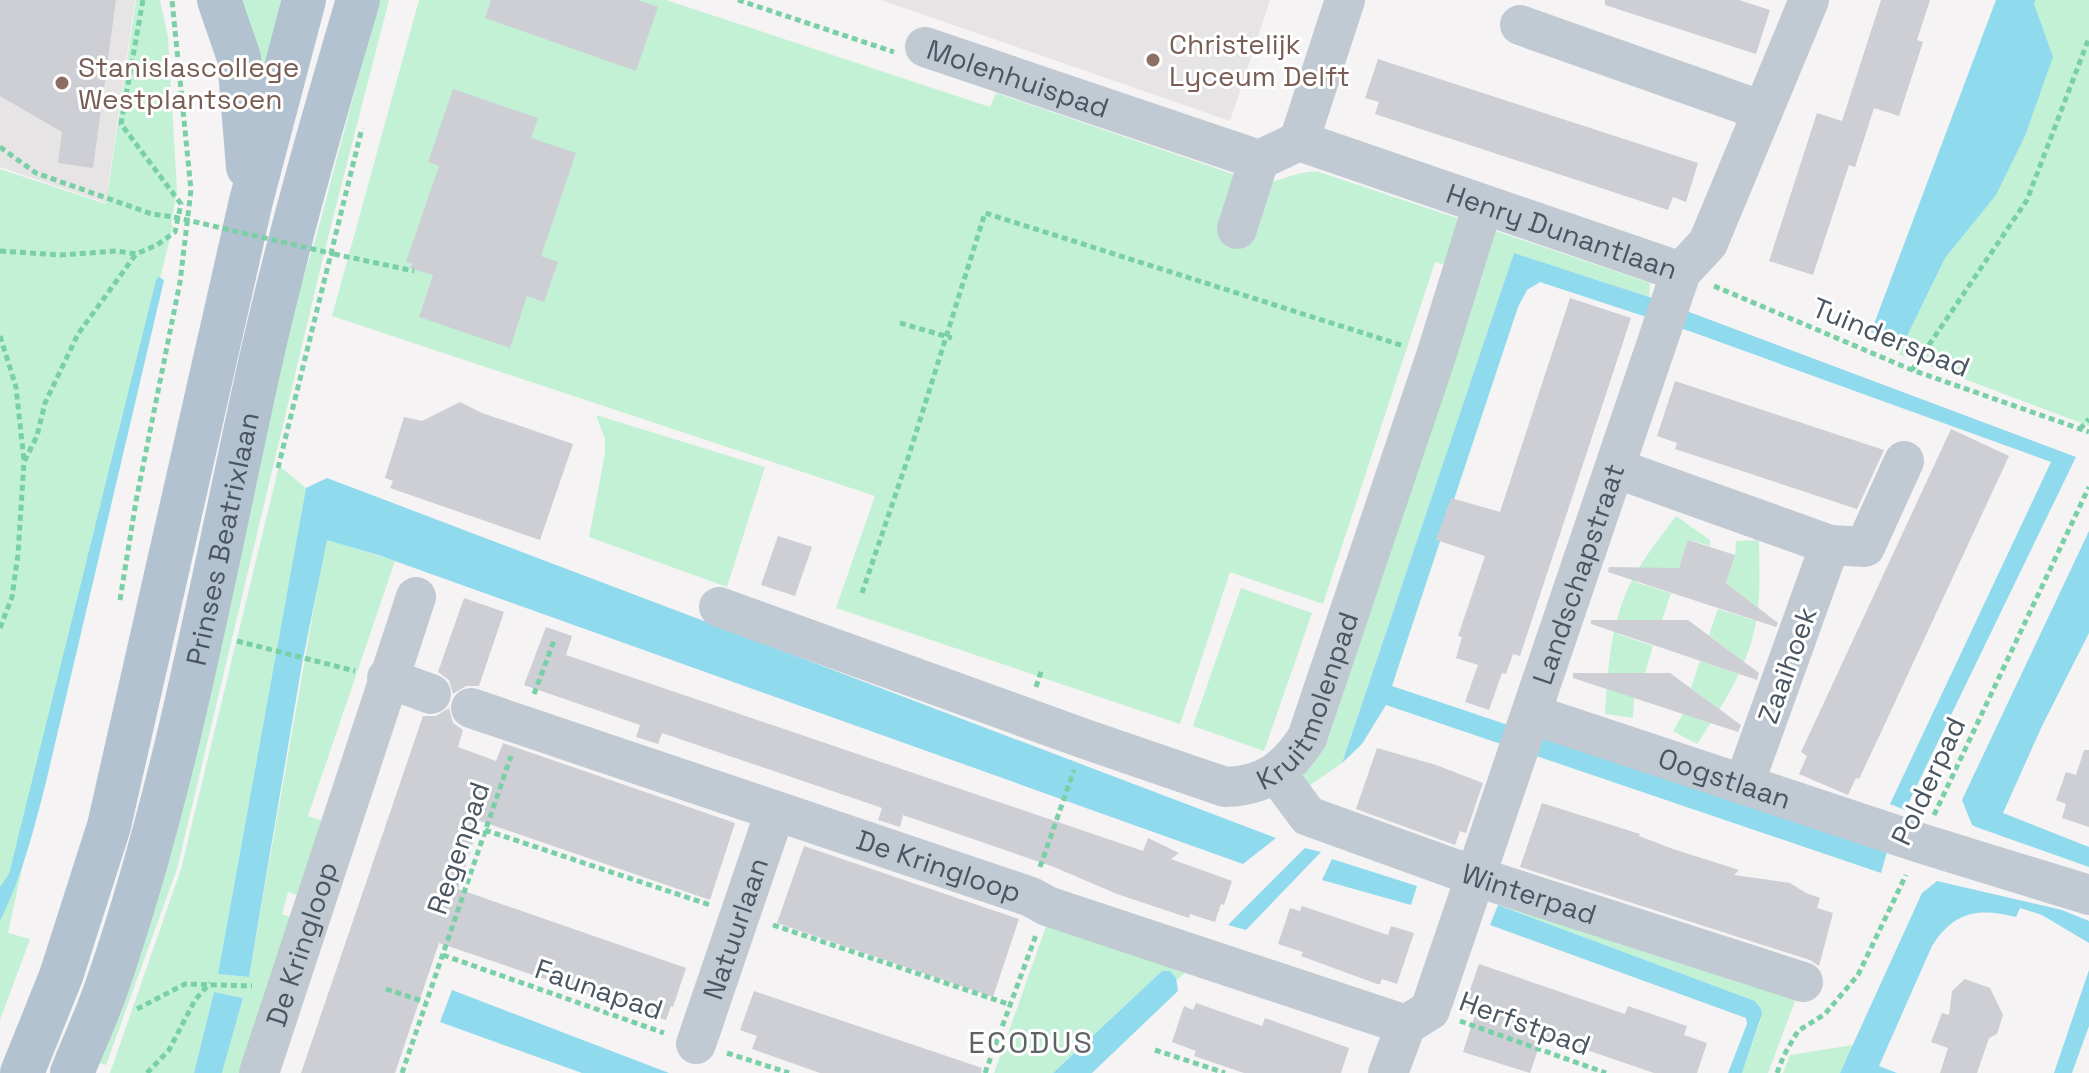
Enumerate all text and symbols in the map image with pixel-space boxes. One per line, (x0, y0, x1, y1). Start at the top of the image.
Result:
place label: Christelijk Lyceum Delft (1169, 26, 1350, 94)
street label: Molenhuispad (922, 31, 1113, 126)
place label: Stanislascollege Westplantsoen (78, 49, 299, 117)
marker: Christelijk Lyceum Delft (1144, 51, 1162, 69)
marker: Stanislascollege Westplantsoen (53, 74, 71, 92)
street label: Henry Dunantlaan (1442, 175, 1682, 287)
street label: Tuinderspad (1807, 289, 1975, 385)
street label: Prinses Beatrixlaan (178, 409, 267, 669)
street label: Landschapstraat (1524, 459, 1633, 689)
street label: Zaaihoek (1749, 602, 1825, 728)
street label: Kruitmolenpad (1250, 607, 1366, 798)
street label: Polderpad (1883, 711, 1973, 851)
street label: Oogstlaan (1654, 739, 1796, 817)
street label: Regenpad (419, 777, 497, 919)
street label: De Kringloop (852, 821, 1026, 910)
street label: Natuurlaan (694, 853, 776, 1004)
street label: Winterpad (1457, 855, 1601, 932)
street label: De Kringloop (258, 857, 346, 1031)
street label: Faunapad (530, 950, 668, 1028)
street label: Herfstpad (1455, 983, 1595, 1063)
district label: ECODUS (968, 1023, 1094, 1062)

